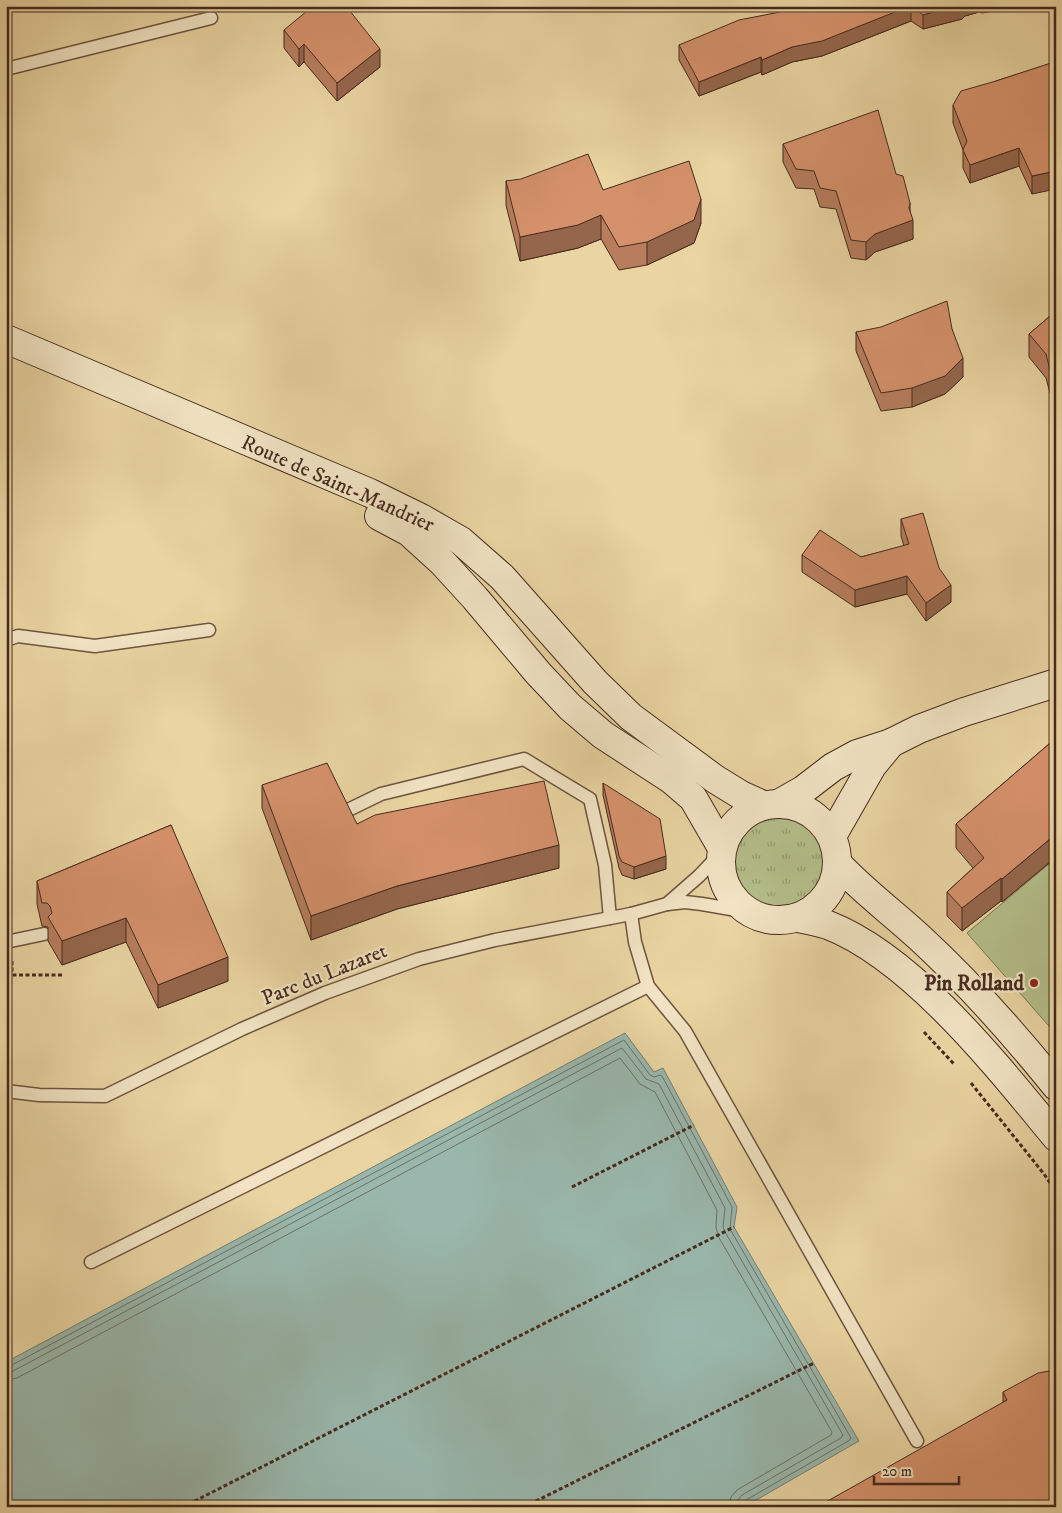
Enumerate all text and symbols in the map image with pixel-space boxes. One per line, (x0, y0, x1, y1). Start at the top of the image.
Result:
street label: Route de Saint-Mandrier (237, 430, 438, 538)
street label: Parc du Lazaret (258, 938, 391, 1012)
place label: Pin Rolland (924, 971, 1025, 997)
marker: Pin Rolland (1028, 977, 1040, 989)
scale bar (874, 1453, 960, 1485)
text: 20 m (882, 1462, 912, 1481)

